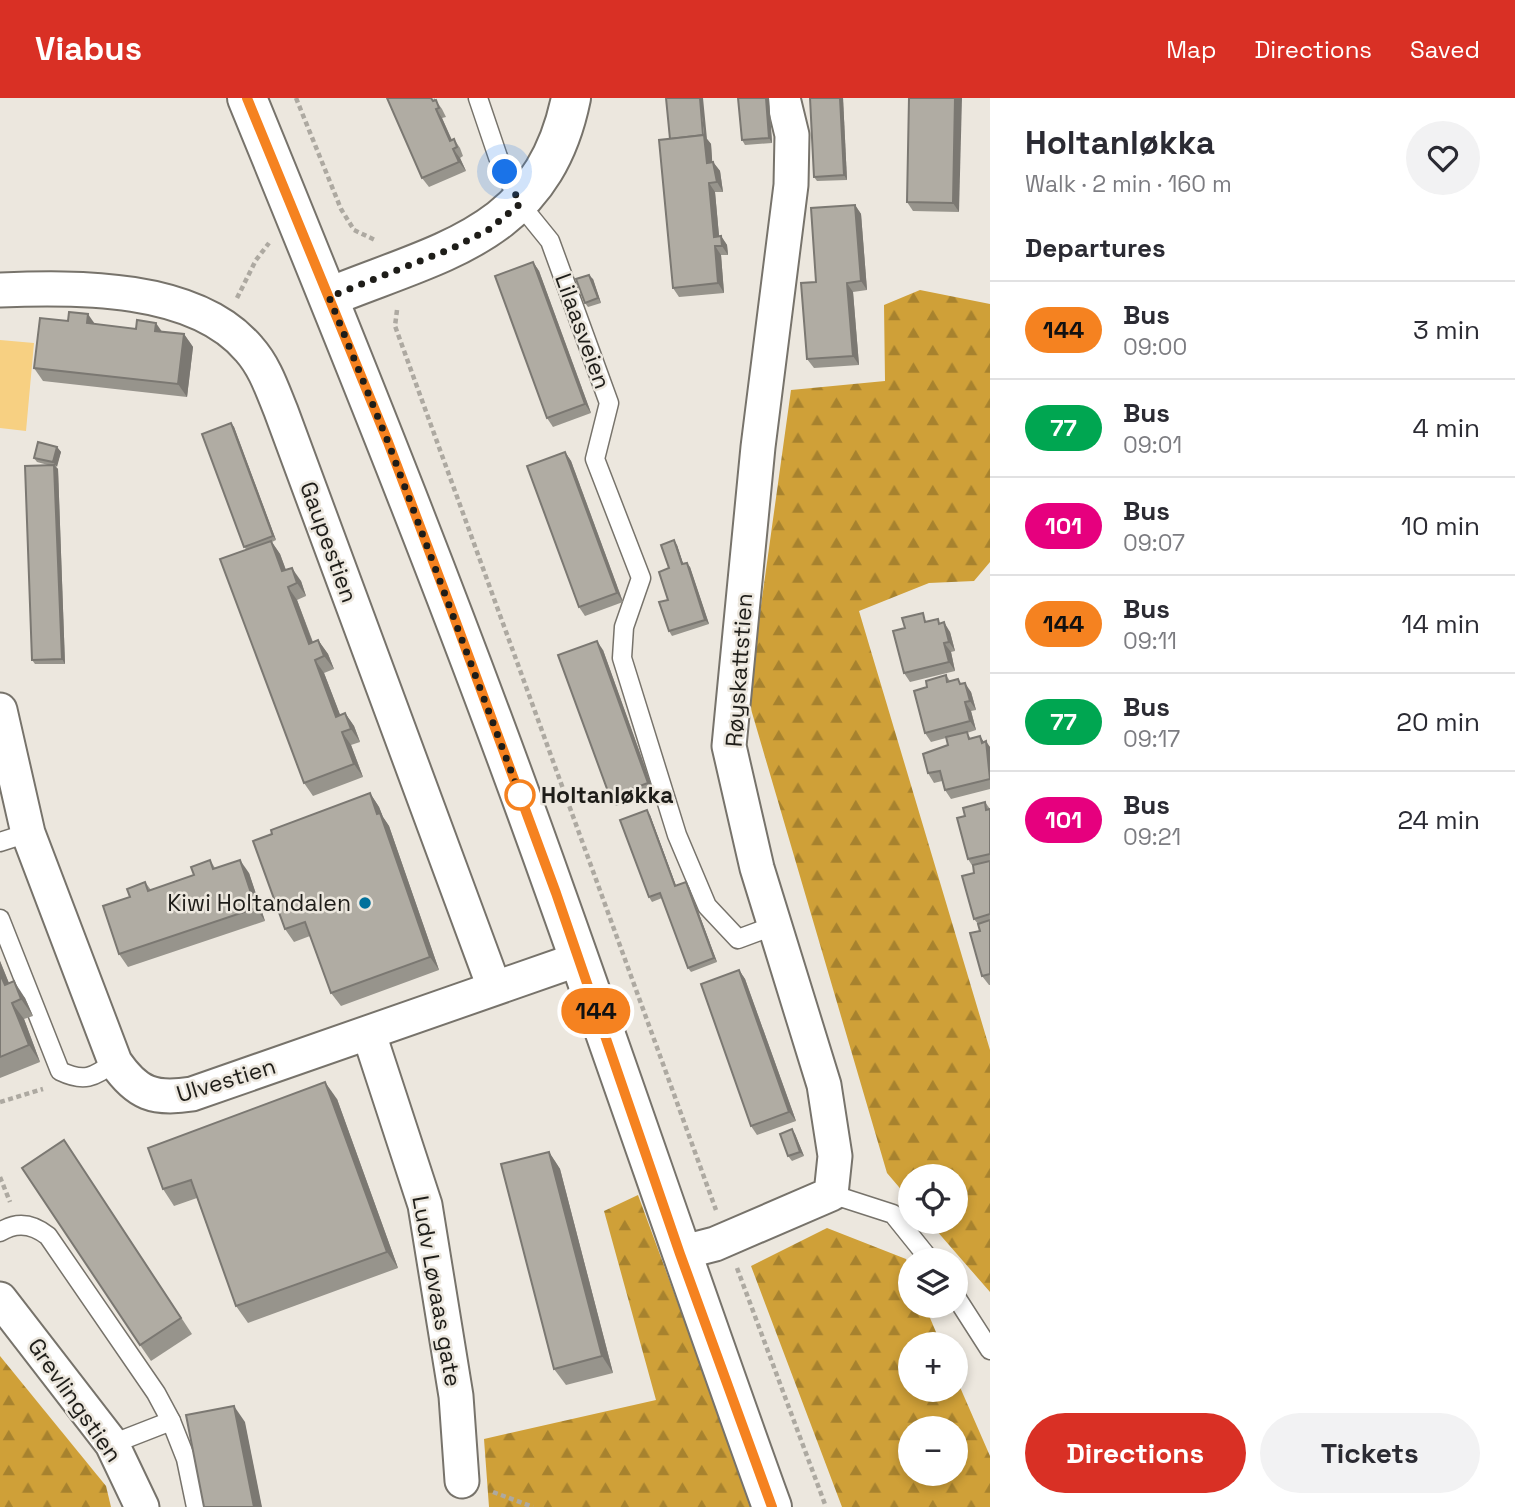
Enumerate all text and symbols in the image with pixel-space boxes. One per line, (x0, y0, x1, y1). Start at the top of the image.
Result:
text: Viabus (35, 28, 142, 70)
text: Map (1166, 34, 1216, 65)
text: Directions (1254, 34, 1372, 65)
text: Saved (1410, 34, 1480, 65)
button: heart (1406, 121, 1480, 195)
text: Holtanløkka (1025, 122, 1215, 164)
your location (487, 154, 522, 189)
text: Walk · 2 min · 160 m (1025, 169, 1232, 199)
text: Departures (1025, 231, 1166, 265)
street label: Lilaasveien (548, 269, 618, 393)
text: Bus (1123, 298, 1170, 332)
text: 3 min (1413, 313, 1480, 347)
text: 144 (1043, 314, 1084, 345)
text: 09:00 (1123, 332, 1187, 362)
text: Bus (1123, 396, 1170, 430)
text: 4 min (1412, 411, 1480, 445)
text: 77 (1050, 412, 1077, 443)
text: 09:01 (1123, 430, 1182, 460)
street label: Gaupestien (293, 477, 365, 607)
text: Bus (1123, 494, 1170, 528)
text: 10 min (1401, 509, 1480, 543)
text: 101 (1045, 510, 1082, 541)
text: 09:07 (1123, 528, 1185, 558)
street label: Røyskattstien (719, 592, 759, 748)
text: Bus (1123, 592, 1170, 626)
text: 14 min (1402, 607, 1480, 641)
text: 144 (1043, 608, 1084, 639)
text: 09:11 (1123, 626, 1177, 656)
text: Bus (1123, 690, 1170, 724)
text: 20 min (1396, 705, 1480, 739)
text: 77 (1050, 706, 1077, 737)
text: 09:17 (1123, 724, 1180, 754)
marker: Holtanløkka (505, 780, 535, 810)
place label: Holtanløkka (541, 780, 673, 810)
text: Bus (1123, 788, 1170, 822)
text: 24 min (1397, 803, 1480, 837)
text: 101 (1045, 804, 1082, 835)
text: 09:21 (1123, 822, 1181, 852)
place label: Kiwi Holtandalen (167, 888, 351, 918)
marker: Kiwi Holtandalen (357, 895, 373, 911)
line badge: 144 (556, 988, 636, 1034)
text: 144 (575, 995, 617, 1026)
street label: Ulvestien (173, 1051, 279, 1109)
map controls (898, 1164, 968, 1486)
button: locate (898, 1164, 968, 1234)
street label: Ludv Løvaas gate (405, 1193, 469, 1389)
button: layers (898, 1248, 968, 1318)
street label: Grevlingstien (21, 1332, 129, 1468)
button: + (898, 1332, 968, 1402)
button: Directions (1025, 1413, 1246, 1493)
button: Tickets (1260, 1413, 1480, 1493)
button: − (898, 1416, 968, 1486)

